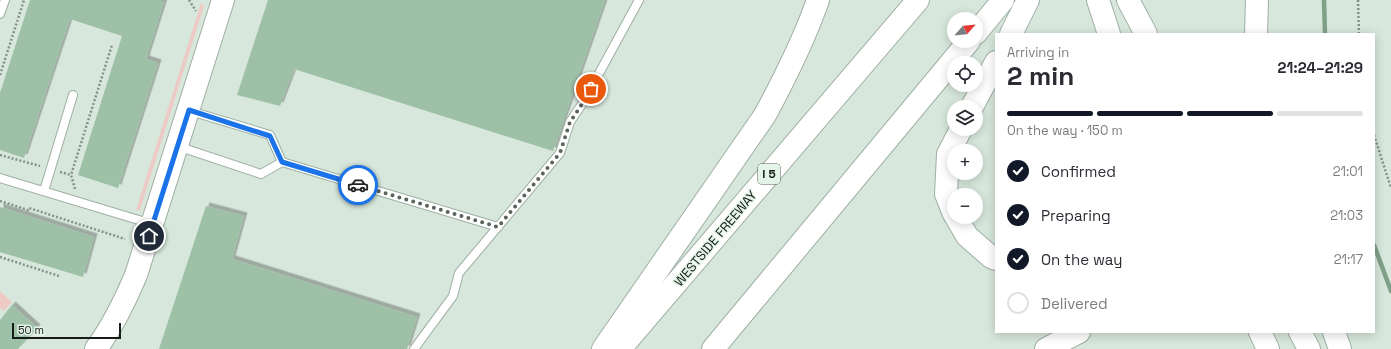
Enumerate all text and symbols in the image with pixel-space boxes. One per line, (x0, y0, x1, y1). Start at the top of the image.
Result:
north arrow (947, 12, 983, 48)
map controls (947, 12, 983, 224)
text: Arriving in (1007, 44, 1069, 61)
button: locate (947, 56, 983, 92)
text: 21:24–21:29 (1278, 58, 1363, 77)
text: 2 min (1007, 59, 1074, 93)
pin (574, 72, 608, 106)
icon: bag (580, 78, 602, 100)
button: layers (947, 100, 983, 136)
text: On the way · 150 m (1007, 122, 1123, 139)
button: + (947, 144, 983, 180)
icon: check (1007, 160, 1029, 182)
text: Confirmed (1041, 162, 1116, 181)
text: 21:01 (1333, 163, 1363, 180)
road number: I 5 (758, 164, 780, 184)
courier (338, 165, 378, 205)
icon: car (347, 174, 369, 196)
street label: WESTSIDE FREEWAY (670, 187, 761, 290)
button: − (947, 188, 983, 224)
icon: check (1007, 204, 1029, 226)
text: Preparing (1041, 206, 1111, 225)
text: 21:03 (1330, 207, 1363, 224)
pin (132, 219, 166, 253)
icon: home (138, 225, 160, 247)
icon: check (1007, 248, 1029, 270)
text: On the way (1041, 250, 1122, 269)
text: 21:17 (1334, 251, 1363, 268)
text: Delivered (1041, 294, 1108, 313)
scale bar (12, 321, 121, 340)
text: 50 m (18, 323, 44, 337)

